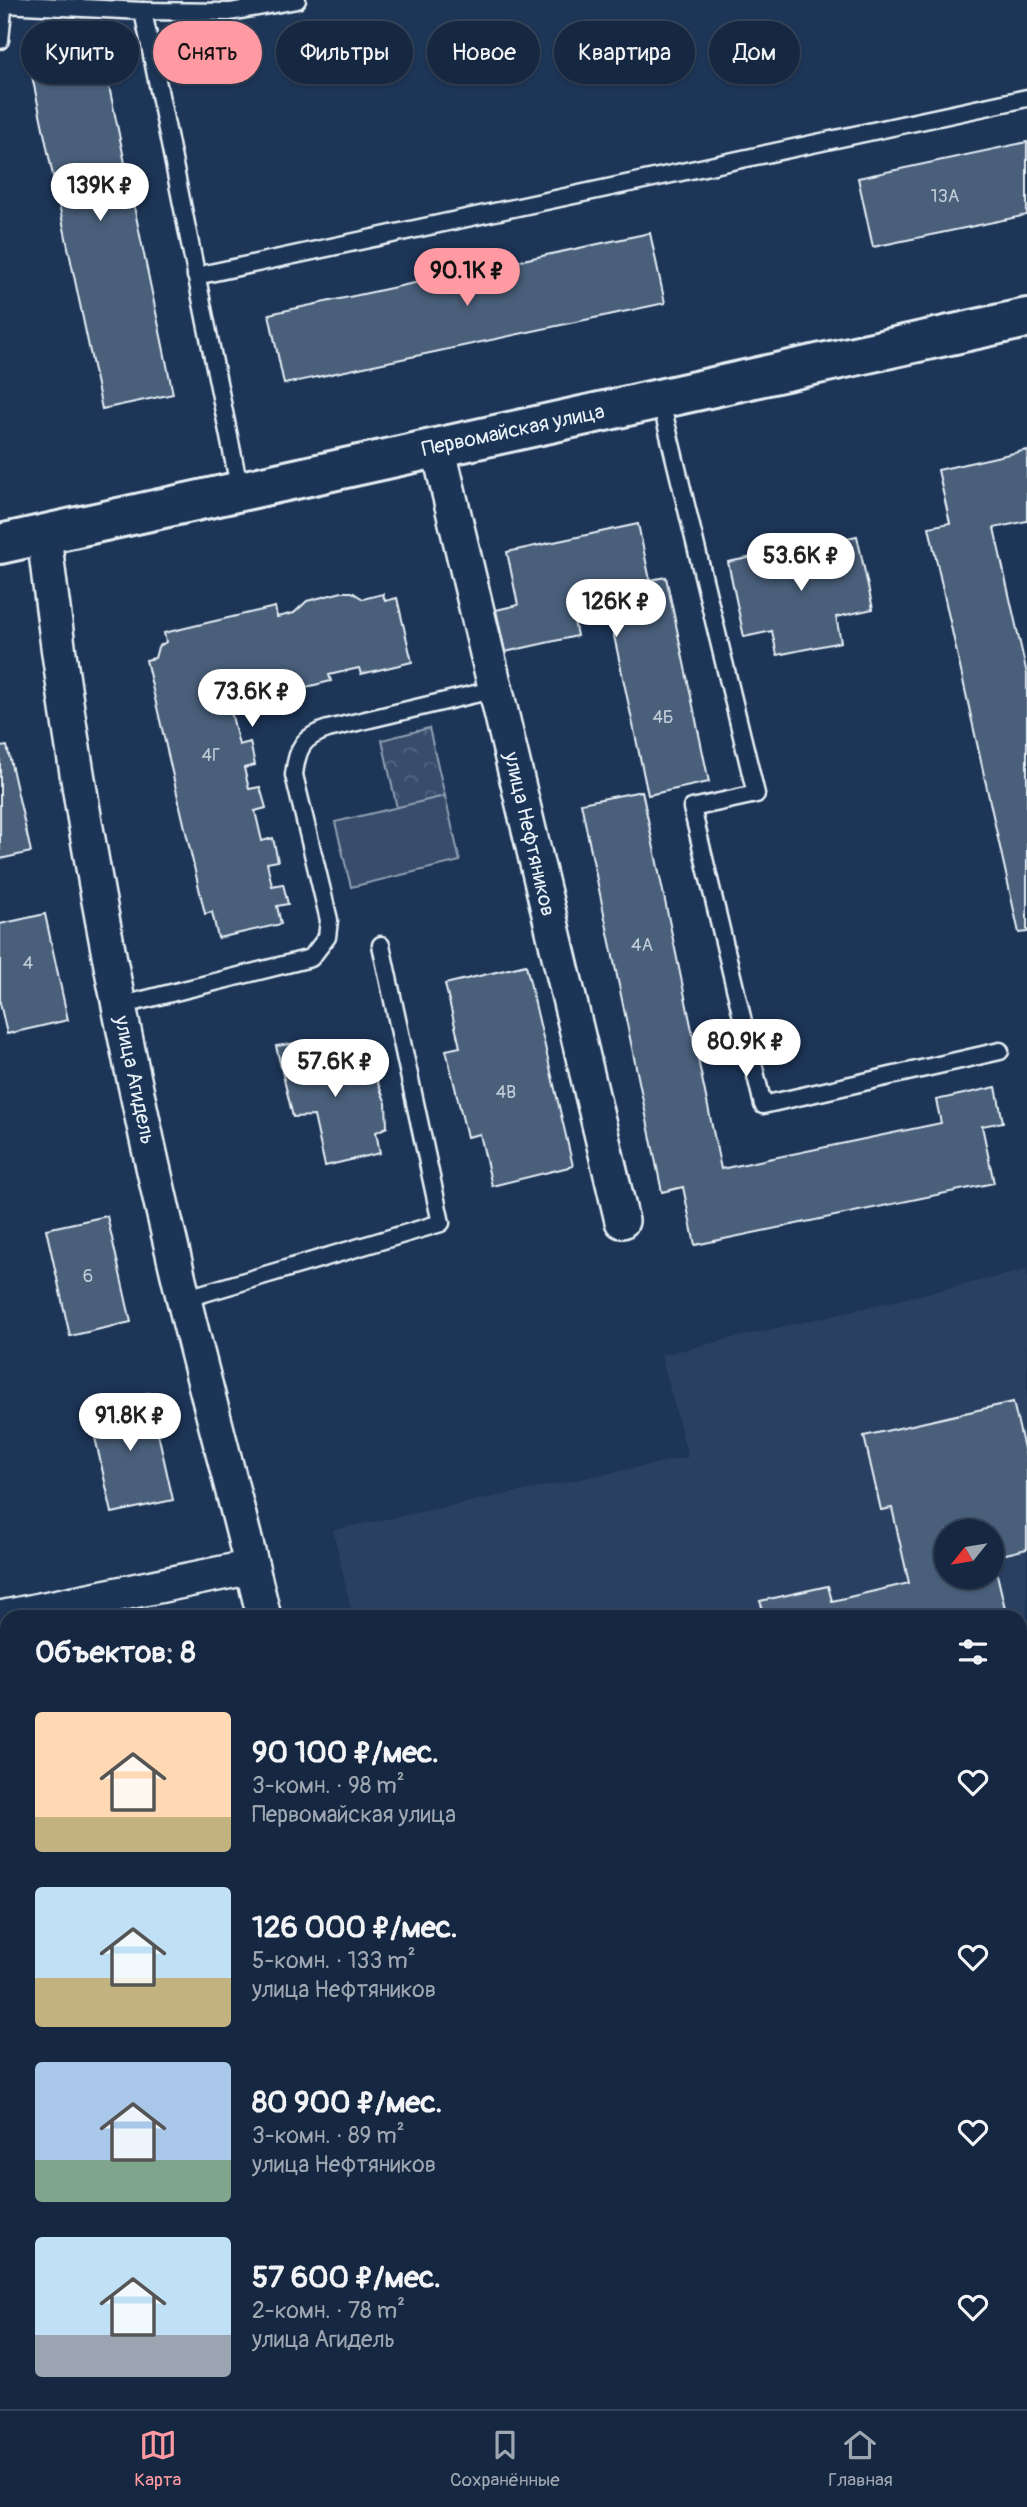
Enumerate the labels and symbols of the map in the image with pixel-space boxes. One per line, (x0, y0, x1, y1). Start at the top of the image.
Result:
pin: 139K ₽ (43, 164, 157, 223)
house number: 13А (931, 185, 960, 208)
pin: 90.1K ₽ (402, 248, 532, 308)
street label: Первомайская улица (419, 398, 607, 463)
pin: 53.6K ₽ (736, 534, 866, 593)
pin: 126K ₽ (559, 580, 673, 639)
pin: 73.6K ₽ (187, 670, 317, 729)
house number: 4Б (652, 706, 674, 729)
house number: 4Г (201, 744, 221, 767)
street label: улица Нефтяников (497, 748, 562, 919)
house number: 4А (631, 934, 653, 957)
house number: 4 (23, 952, 34, 975)
street label: улица Агидель (108, 1012, 161, 1147)
pin: 80.9K ₽ (681, 1020, 811, 1079)
pin: 57.6K ₽ (270, 1040, 400, 1099)
house number: 4В (496, 1081, 516, 1104)
house number: 6 (83, 1265, 93, 1288)
pin: 91.8K ₽ (65, 1394, 195, 1453)
north arrow (934, 1519, 1004, 1589)

